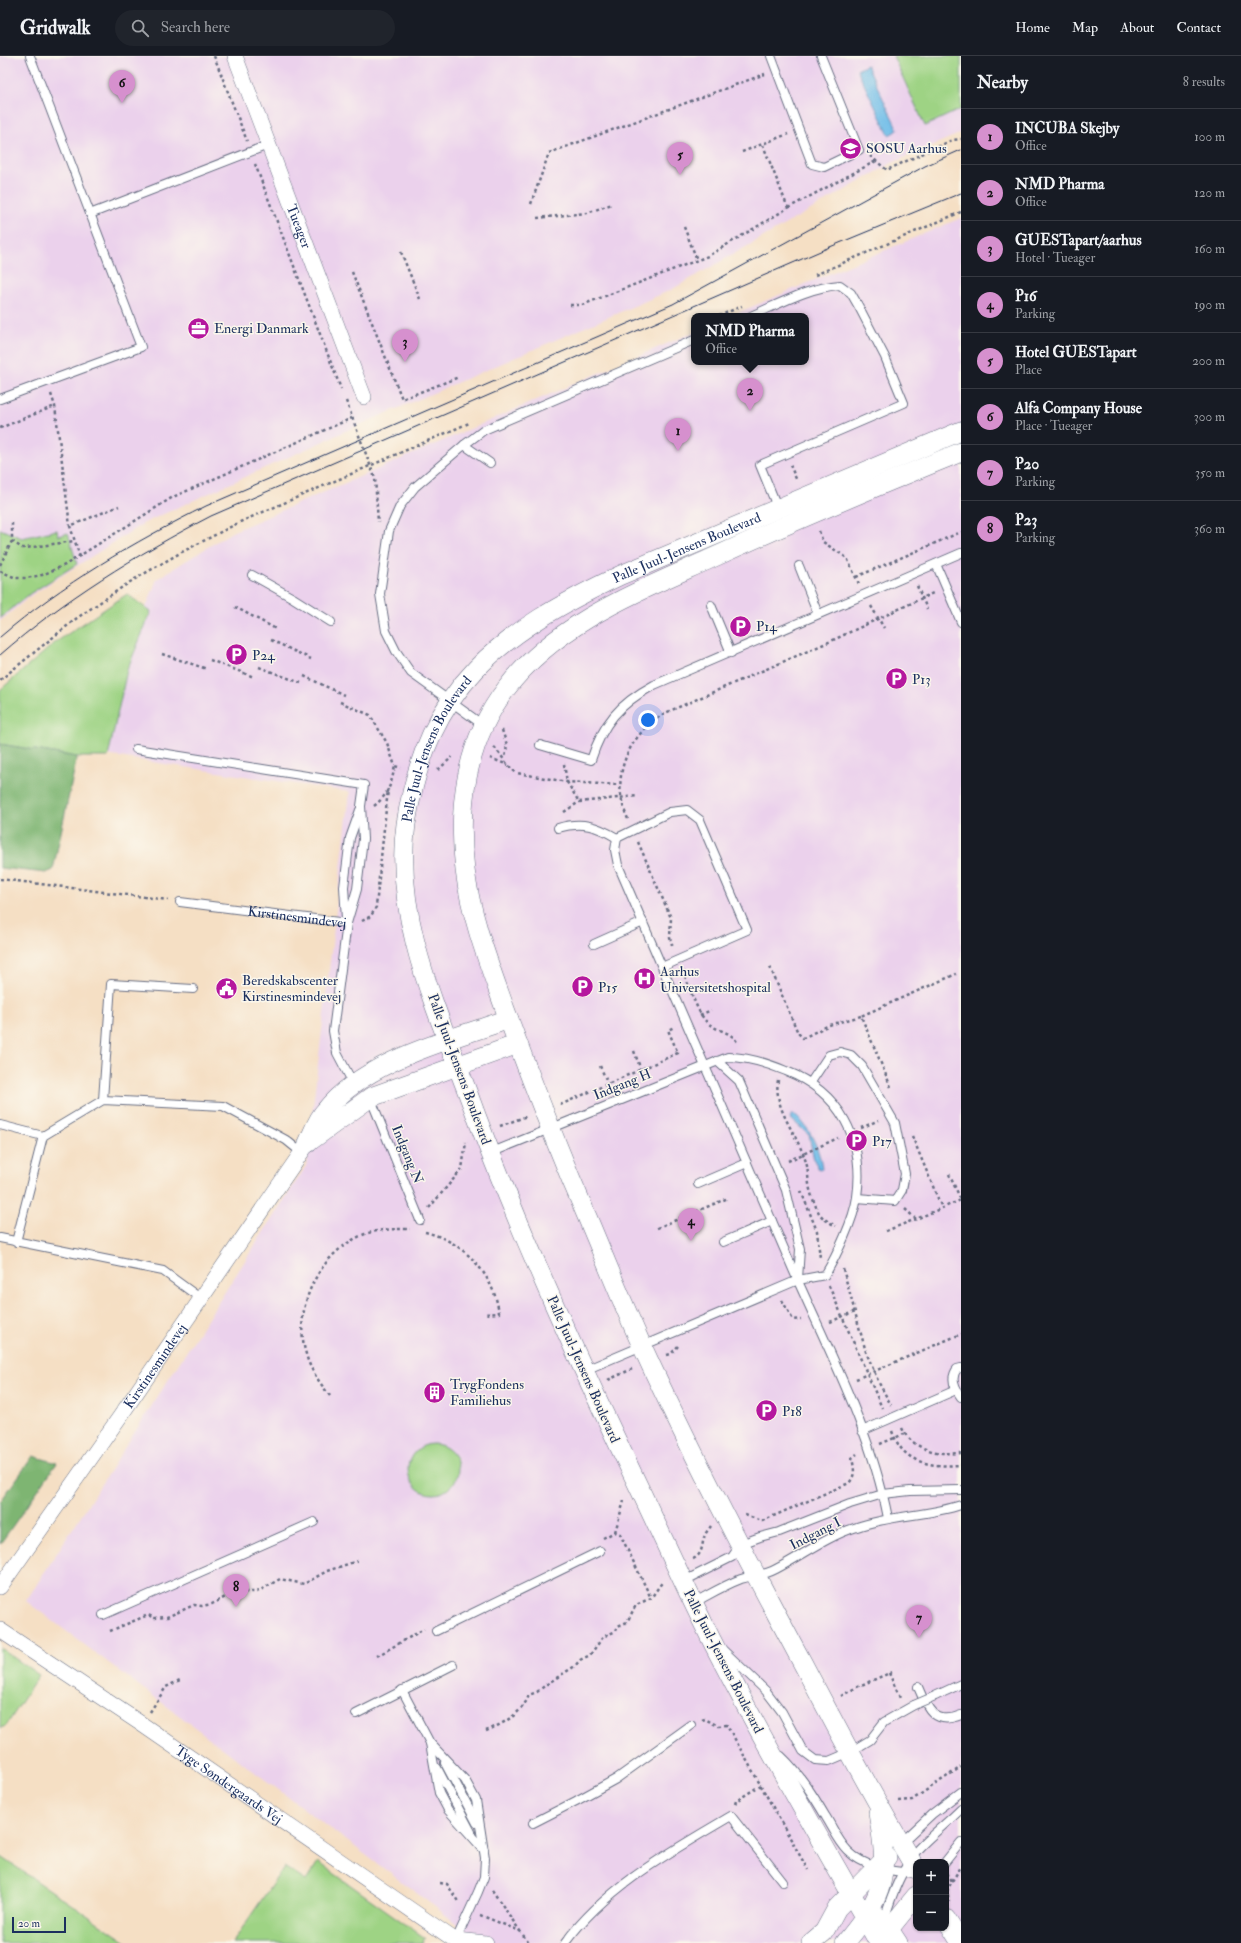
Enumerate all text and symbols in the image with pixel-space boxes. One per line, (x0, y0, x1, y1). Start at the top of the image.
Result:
search box (115, 10, 395, 46)
text: Gridwalk (20, 16, 91, 40)
icon: search (129, 17, 151, 39)
text: Search here (161, 18, 230, 37)
text: Home (1015, 19, 1050, 36)
text: Map (1072, 19, 1098, 36)
text: About (1120, 19, 1154, 36)
text: Contact (1176, 19, 1221, 36)
pin: 6 (109, 70, 135, 103)
text: Nearby (977, 72, 1028, 93)
text: 8 results (1183, 74, 1225, 90)
text: INCUBA Skejby (1015, 119, 1119, 138)
text: 1 (988, 129, 992, 145)
text: 100 m (1194, 129, 1225, 145)
school or university icon: SOSU Aarhus (838, 135, 864, 161)
text: Office (1015, 138, 1047, 154)
place label: SOSU Aarhus (866, 140, 947, 157)
pin: 5 (667, 142, 693, 175)
text: NMD Pharma (1015, 175, 1105, 194)
text: 2 (987, 185, 993, 201)
text: 120 m (1194, 185, 1225, 201)
text: Office (1015, 194, 1047, 210)
street label: Tueager (283, 202, 315, 252)
text: GUESTapart/aarhus (1015, 231, 1142, 250)
text: 3 (988, 241, 993, 257)
text: 160 m (1194, 241, 1225, 257)
text: Hotel · Tueager (1015, 250, 1095, 266)
text: P16 (1015, 287, 1037, 306)
text: 4 (986, 297, 994, 313)
text: 190 m (1194, 297, 1225, 313)
text: Parking (1015, 306, 1055, 322)
popup (691, 313, 809, 365)
office icon: Energi Danmark (186, 315, 212, 341)
place label: Energi Danmark (214, 320, 309, 337)
text: NMD Pharma (705, 322, 795, 341)
pin: 3 (392, 329, 418, 362)
text: Office (705, 341, 737, 357)
text: Hotel GUESTapart (1015, 343, 1137, 362)
text: 5 (987, 353, 993, 369)
text: 200 m (1192, 353, 1225, 369)
text: Place (1015, 362, 1042, 378)
pin: 2 (737, 378, 763, 411)
text: Alfa Company House (1015, 399, 1142, 418)
text: 6 (987, 409, 993, 425)
text: 300 m (1194, 409, 1225, 425)
pin: 1 (665, 418, 691, 451)
text: Place · Tueager (1015, 418, 1092, 434)
text: P20 (1015, 455, 1039, 474)
text: 7 (987, 465, 993, 481)
text: 350 m (1195, 465, 1225, 481)
text: Parking (1015, 474, 1055, 490)
street label: Palle Juul-Jensens Boulevard (610, 509, 763, 587)
text: P23 (1015, 511, 1037, 530)
text: 8 (987, 521, 993, 537)
text: 360 m (1194, 521, 1225, 537)
text: Parking (1015, 530, 1055, 546)
parking icon: P14 (727, 613, 753, 639)
place label: P14 (756, 618, 778, 635)
parking icon: P24 (223, 642, 249, 668)
place label: P24 (252, 647, 276, 664)
parking icon: P13 (883, 666, 909, 692)
place label: P13 (912, 671, 931, 688)
street label: Palle Juul-Jensens Boulevard (398, 672, 475, 824)
your location (638, 710, 658, 730)
street label: Kirstinesmindevej (247, 903, 347, 932)
place label: Aarhus Universitetshospital (659, 963, 771, 997)
hospital icon: Aarhus Universitetshospital (632, 966, 658, 992)
place label: Beredskabscenter Kirstinesmindevej (242, 972, 341, 1005)
parking icon: P15 (570, 974, 596, 1000)
public building icon: Beredskabscenter Kirstinesmindevej (214, 975, 240, 1001)
place label: P15 (598, 979, 618, 996)
street label: Palle Juul-Jensens Boulevard (424, 991, 495, 1147)
street label: Indgang H (591, 1065, 654, 1104)
street label: Indgang N (388, 1122, 427, 1187)
parking icon: P17 (843, 1128, 869, 1154)
place label: P17 (872, 1133, 892, 1150)
pin: 4 (678, 1208, 704, 1241)
street label: Palle Juul-Jensens Boulevard (543, 1293, 624, 1446)
street label: Kirstinesmindevej (120, 1320, 190, 1412)
place label: TrygFondens Familiehus (450, 1376, 524, 1409)
building icon: TrygFondens Familiehus (421, 1379, 447, 1405)
parking icon: P18 (754, 1398, 780, 1424)
place label: P18 (782, 1403, 802, 1420)
street label: Indgang I (787, 1513, 844, 1554)
pin: 8 (223, 1574, 249, 1607)
street label: Palle Juul-Jensens Boulevard (680, 1586, 767, 1736)
pin: 7 (906, 1605, 932, 1638)
street label: Tyge Søndergaards Vej (172, 1742, 285, 1828)
map controls (913, 1859, 949, 1931)
button: + (913, 1859, 949, 1895)
button: − (913, 1895, 949, 1931)
scale bar (12, 1915, 66, 1934)
text: 20 m (18, 1917, 40, 1930)

